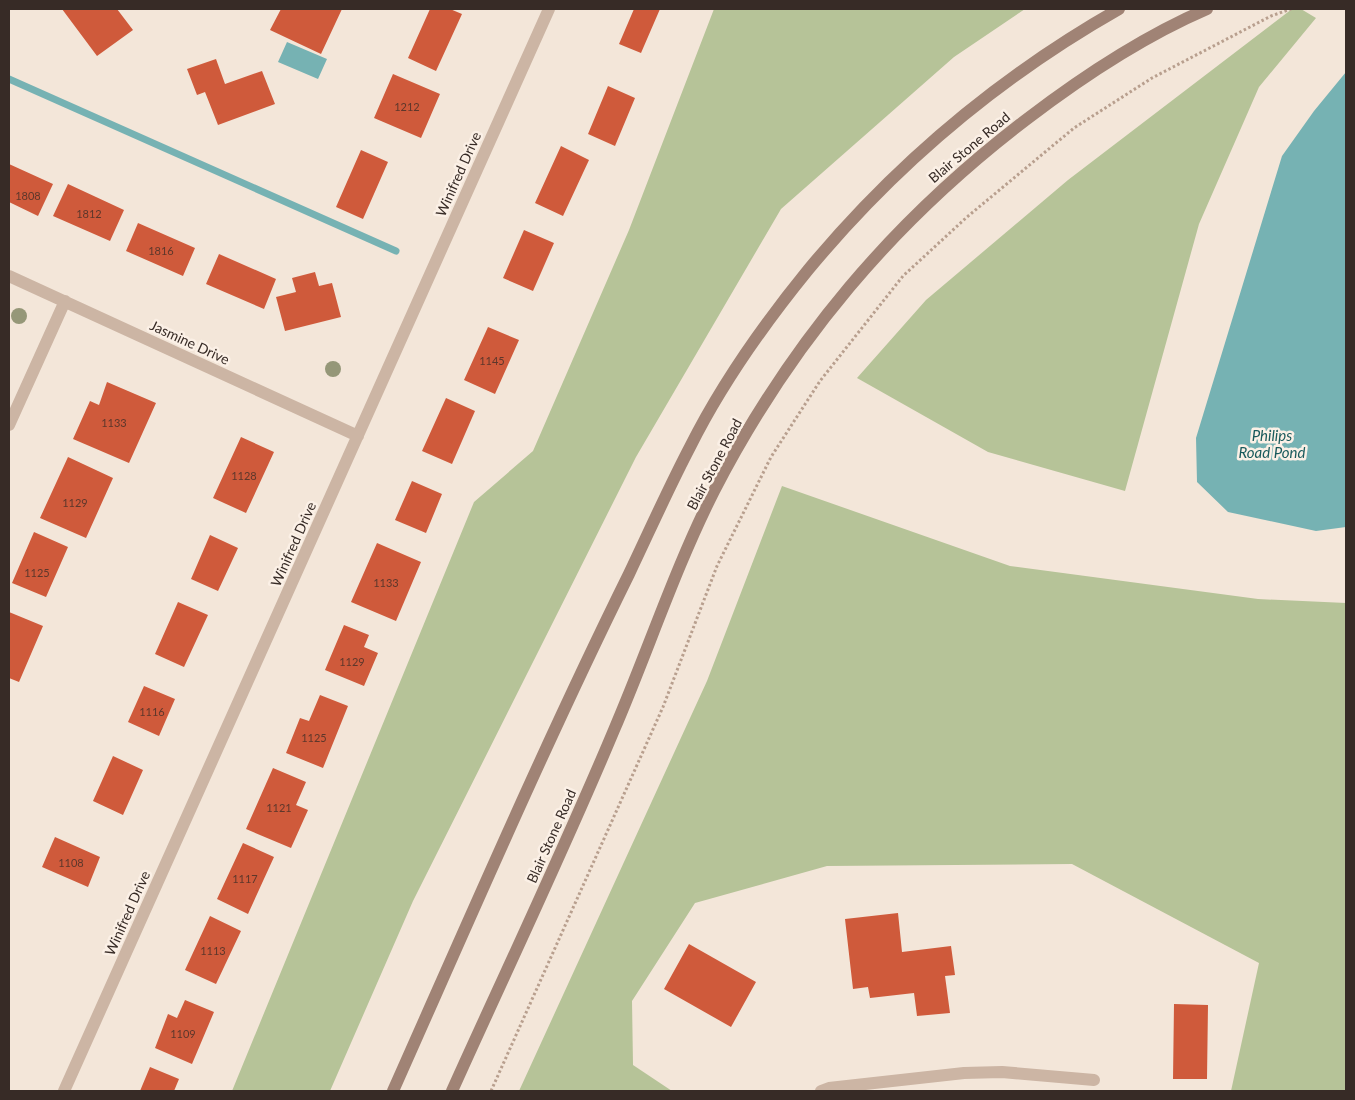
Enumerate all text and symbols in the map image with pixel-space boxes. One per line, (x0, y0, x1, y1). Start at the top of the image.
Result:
house number: 1212 (394, 100, 420, 113)
street label: Blair Stone Road (925, 108, 1013, 186)
street label: Winifred Drive (432, 129, 484, 219)
house number: 1808 (15, 189, 41, 202)
house number: 1812 (76, 207, 102, 220)
house number: 1816 (148, 244, 174, 257)
street label: Jasmine Drive (148, 316, 232, 368)
house number: 1145 (479, 354, 505, 367)
street label: Blair Stone Road (683, 415, 745, 513)
house number: 1133 (101, 416, 127, 429)
water label: Philips Road Pond (1239, 426, 1306, 461)
house number: 1128 (231, 469, 257, 482)
house number: 1129 (62, 496, 88, 509)
street label: Winifred Drive (267, 499, 319, 589)
house number: 1125 (24, 566, 50, 579)
house number: 1133 (373, 576, 399, 589)
house number: 1129 (339, 655, 365, 668)
house number: 1116 (139, 705, 165, 718)
house number: 1125 (301, 731, 327, 744)
street label: Blair Stone Road (523, 786, 579, 886)
house number: 1121 (266, 801, 292, 814)
house number: 1108 (58, 856, 84, 869)
street label: Winifred Drive (101, 868, 153, 958)
house number: 1117 (232, 872, 258, 885)
house number: 1113 (200, 944, 226, 957)
house number: 1109 (170, 1027, 196, 1040)

